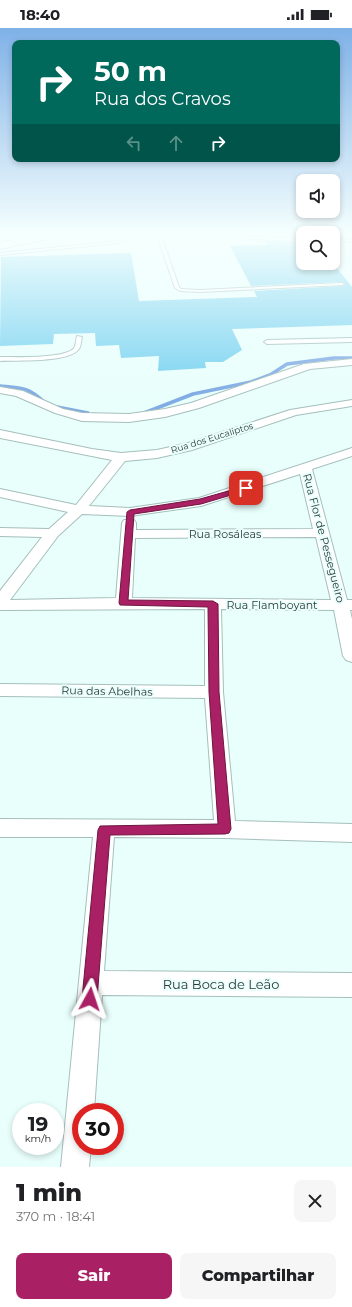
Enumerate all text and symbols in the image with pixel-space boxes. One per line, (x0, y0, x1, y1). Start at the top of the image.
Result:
text: 18:40 (20, 5, 60, 24)
text: 50 m (94, 54, 167, 88)
icon: right (28, 56, 80, 108)
text: Rua dos Cravos (94, 88, 231, 110)
icon: left (123, 132, 145, 154)
icon: ahead (165, 132, 187, 154)
icon: right (207, 132, 229, 154)
map controls (296, 174, 340, 270)
button: sound (296, 174, 340, 218)
button: search (296, 226, 340, 270)
street label: Rua dos Eucaliptos (169, 420, 255, 455)
pin (229, 471, 263, 505)
street label: Rua Flor de Pessegueiro (300, 472, 348, 604)
icon: arrive (235, 477, 257, 499)
street label: Rua Rosáleas (189, 527, 262, 541)
street label: Rua Flamboyant (226, 598, 318, 612)
street label: Rua das Abelhas (61, 683, 153, 699)
street label: Rua Boca de Leão (163, 976, 279, 992)
position arrow (69, 978, 111, 1020)
speed limit sign: 30 (72, 1103, 124, 1155)
text: 19 (28, 1112, 48, 1136)
text: km/h (25, 1132, 51, 1145)
text: 1 min (16, 1178, 82, 1207)
button: close (294, 1180, 336, 1222)
text: 370 m · 18:41 (16, 1208, 95, 1224)
button: Sair (16, 1253, 172, 1299)
button: Compartilhar (180, 1253, 336, 1299)

